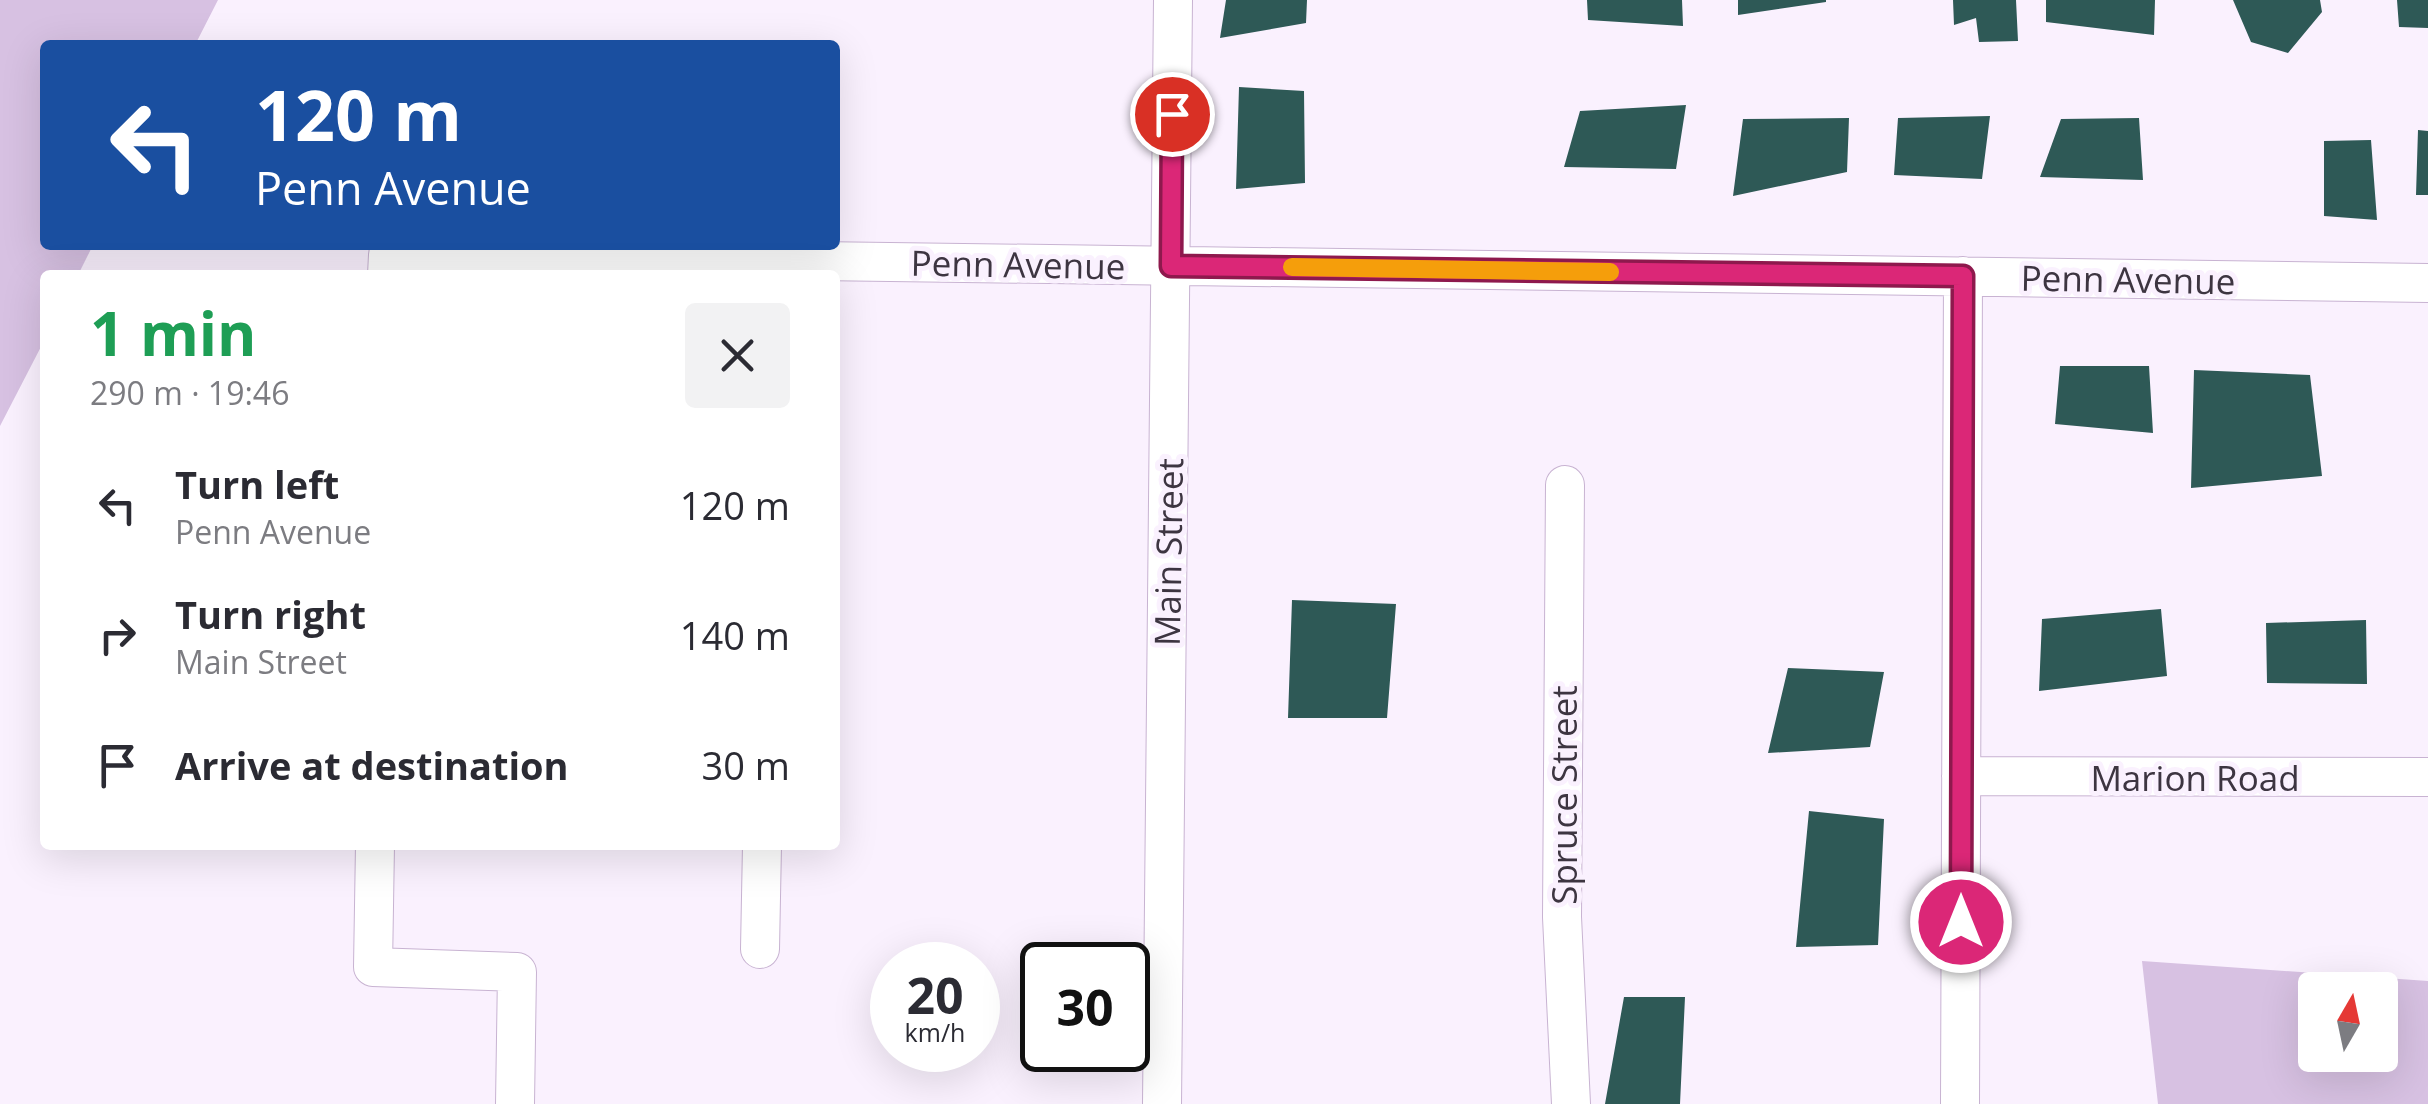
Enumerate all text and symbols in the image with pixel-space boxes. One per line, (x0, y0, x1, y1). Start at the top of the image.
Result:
text: 120 m (255, 66, 462, 162)
pin (1130, 72, 1215, 157)
icon: left (90, 80, 220, 210)
icon: arrive (1145, 87, 1200, 142)
text: Penn Avenue (255, 157, 531, 218)
street label: Penn Avenue (910, 239, 1126, 289)
street label: Penn Avenue (2020, 254, 2236, 304)
text: 1 min (90, 292, 257, 374)
button: close (685, 303, 790, 408)
text: 290 m · 19:46 (90, 371, 289, 414)
text: Turn left (175, 458, 339, 510)
street label: Main Street (1143, 458, 1193, 646)
icon: left (90, 478, 145, 533)
text: 120 m (680, 479, 790, 531)
text: Penn Avenue (175, 510, 371, 553)
text: Turn right (175, 588, 366, 640)
icon: right (90, 608, 145, 663)
text: 140 m (680, 609, 790, 661)
text: Main Street (175, 640, 347, 683)
street label: Spruce Street (1540, 685, 1587, 905)
icon: arrive (90, 738, 145, 793)
text: Arrive at destination (175, 739, 569, 791)
text: 30 m (701, 739, 790, 791)
street label: Marion Road (2090, 754, 2300, 801)
position arrow (1909, 870, 2013, 974)
speed limit sign: 30 (1020, 942, 1150, 1072)
text: 20 (906, 961, 964, 1029)
north arrow (2298, 972, 2398, 1072)
map controls (2298, 972, 2398, 1072)
text: km/h (905, 1015, 965, 1049)

